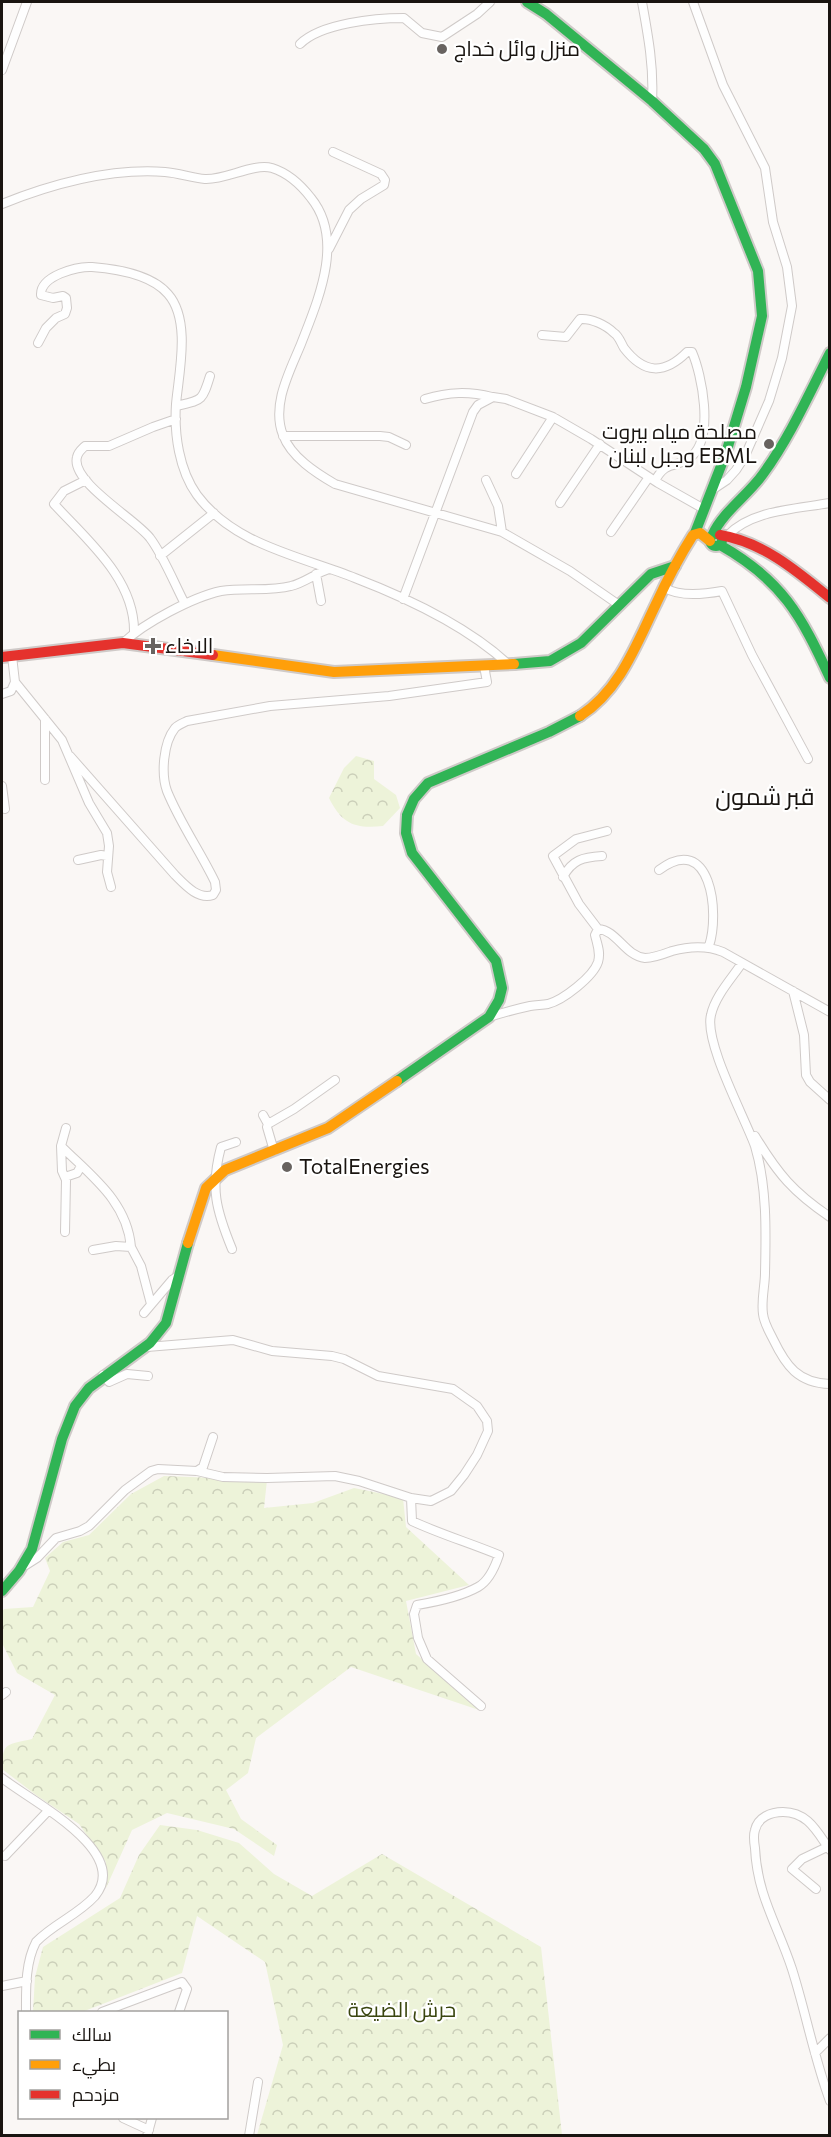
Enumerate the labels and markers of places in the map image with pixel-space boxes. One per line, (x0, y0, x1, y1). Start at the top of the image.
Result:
place label: منزل وائل خداج (454, 35, 580, 63)
marker: منزل وائل خداج (435, 42, 449, 56)
place label: مصلحة مياه بيروت وجبل لبنان EBML (602, 418, 757, 469)
marker: مصلحة مياه بيروت وجبل لبنان EBML (762, 437, 776, 451)
place label: الاخاء (165, 632, 213, 657)
marker: الاخاء (146, 639, 160, 653)
place label: TotalEnergies (299, 1153, 430, 1178)
marker: TotalEnergies (280, 1160, 294, 1174)

